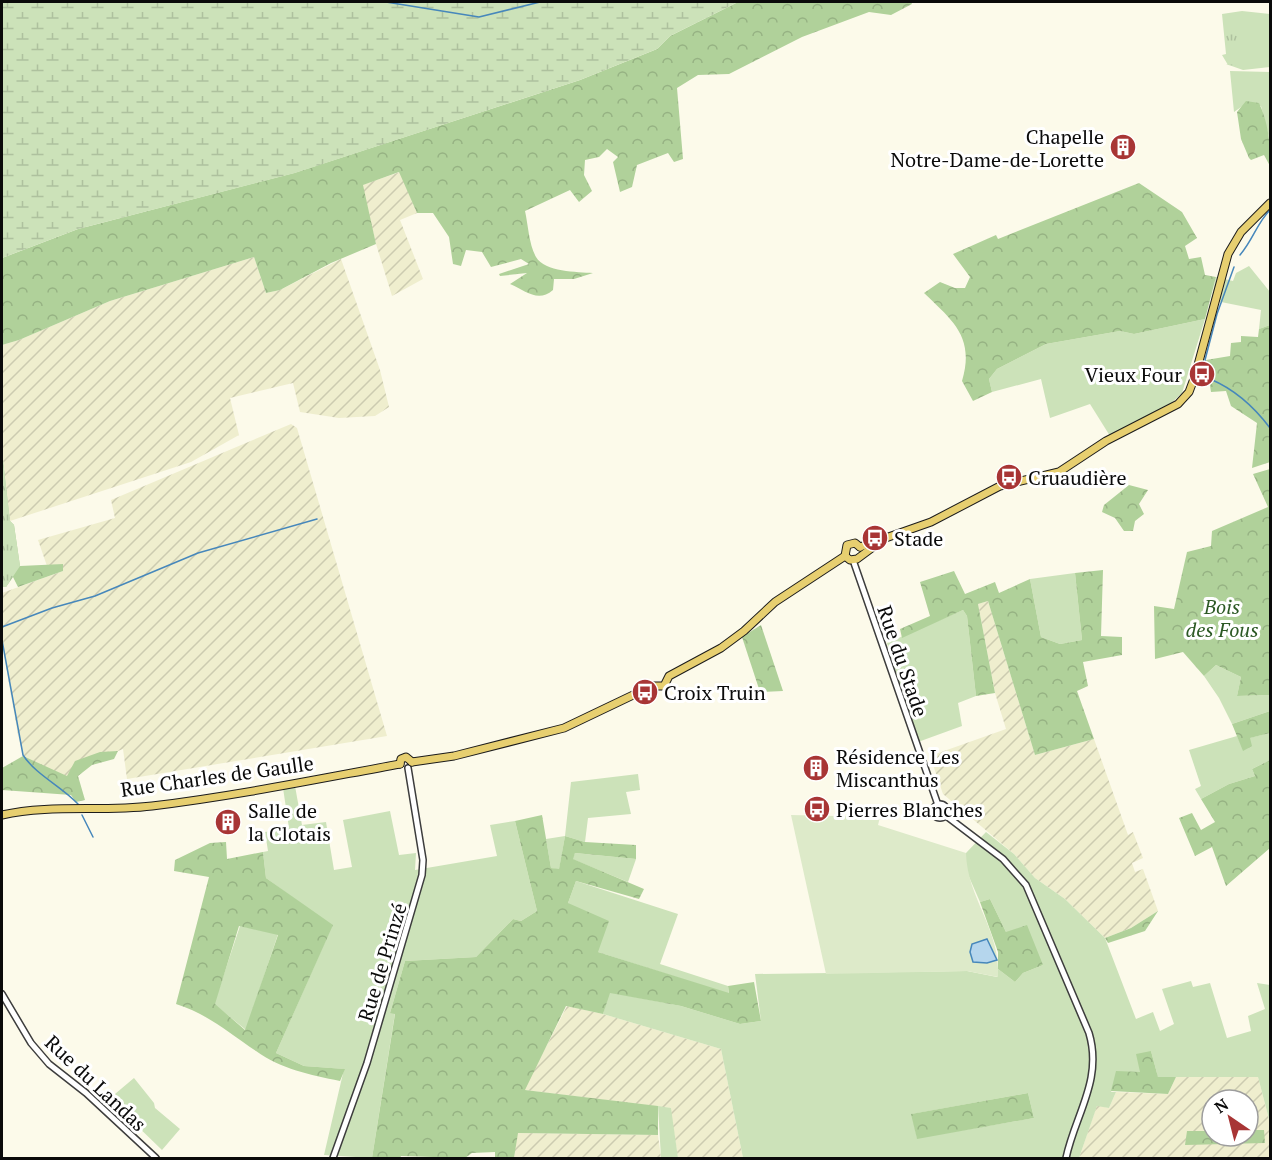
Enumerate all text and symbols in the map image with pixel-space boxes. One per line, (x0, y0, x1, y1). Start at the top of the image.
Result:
place label: Chapelle Notre-Dame-de-Lorette (890, 123, 1104, 173)
building icon: Chapelle Notre-Dame-de-Lorette (1108, 132, 1138, 162)
bus stop icon: Vieux Four (1187, 359, 1217, 389)
place label: Vieux Four (1084, 361, 1182, 388)
bus stop icon: Cruaudière (994, 462, 1024, 492)
place label: Cruaudière (1028, 464, 1127, 491)
bus stop icon: Stade (860, 523, 890, 553)
place label: Stade (894, 525, 943, 552)
park label: Bois des Fous (1185, 593, 1259, 643)
street label: Rue du Stade (871, 602, 935, 720)
bus stop icon: Croix Truin (630, 677, 660, 707)
place label: Croix Truin (664, 679, 766, 706)
place label: Résidence Les Miscanthus (836, 743, 960, 793)
street label: Rue Charles de Gaulle (119, 749, 315, 803)
building icon: Résidence Les Miscanthus (801, 753, 831, 783)
bus stop icon: Pierres Blanches (802, 794, 832, 824)
place label: Pierres Blanches (836, 796, 983, 823)
place label: Salle de la Clotais (248, 797, 331, 847)
building icon: Salle de la Clotais (213, 807, 243, 837)
street label: Rue de Prinzé (351, 900, 413, 1024)
street label: Rue du Landas (39, 1029, 153, 1137)
north arrow (1200, 1088, 1260, 1148)
text: N (1210, 1093, 1233, 1118)

